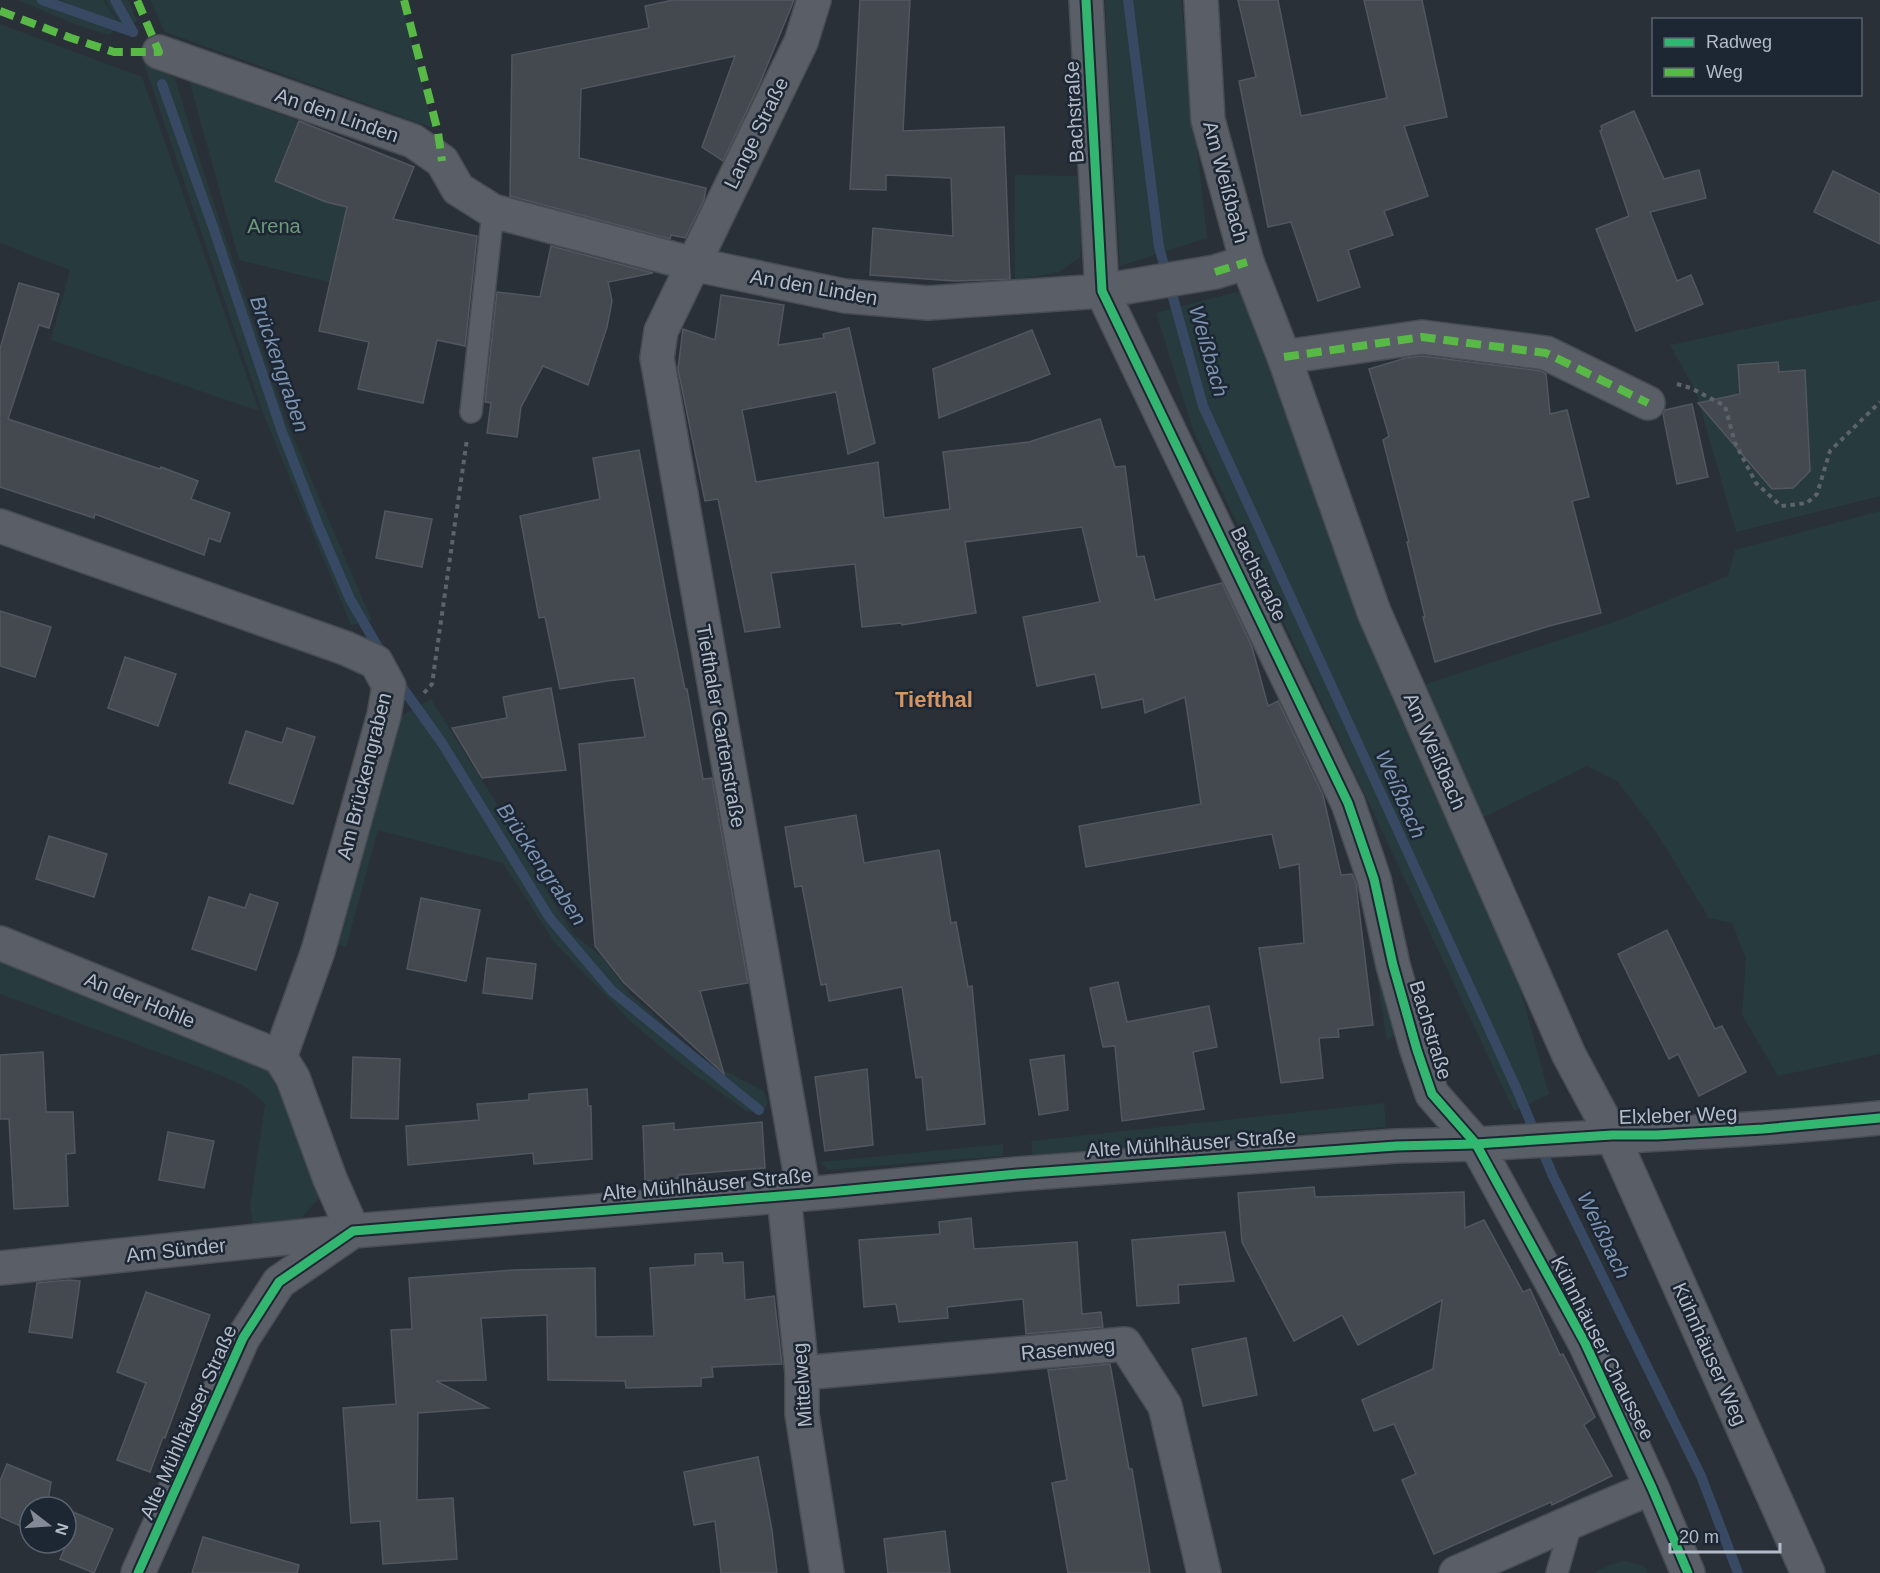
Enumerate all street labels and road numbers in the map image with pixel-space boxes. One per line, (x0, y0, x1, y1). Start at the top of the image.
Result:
street label: Bachstraße (1060, 60, 1088, 164)
street label: Lange Straße (720, 74, 792, 192)
street label: An den Linden (272, 84, 402, 146)
street label: Am Weißbach (1199, 119, 1253, 245)
street label: An den Linden (749, 265, 879, 309)
street label: Bachstraße (1227, 523, 1291, 625)
street label: Tiefthaler Gartenstraße (692, 623, 750, 829)
street label: Am Weißbach (1399, 689, 1471, 813)
street label: Am Brückengraben (333, 690, 395, 862)
street label: An der Hohle (82, 968, 198, 1032)
street label: Bachstraße (1406, 978, 1456, 1082)
street label: Elxleber Weg (1618, 1102, 1738, 1128)
street label: Alte Mühlhäuser Straße (1085, 1125, 1297, 1161)
street label: Alte Mühlhäuser Straße (601, 1164, 813, 1204)
street label: Am Sünder (125, 1234, 227, 1266)
street label: Kühnhäuser Chaussee (1547, 1252, 1659, 1444)
street label: Kühnhäuser Weg (1669, 1279, 1751, 1429)
street label: Alte Mühlhäuser Straße (135, 1322, 241, 1522)
street label: Rasenweg (1020, 1334, 1116, 1364)
street label: Mittelweg (788, 1342, 816, 1428)

